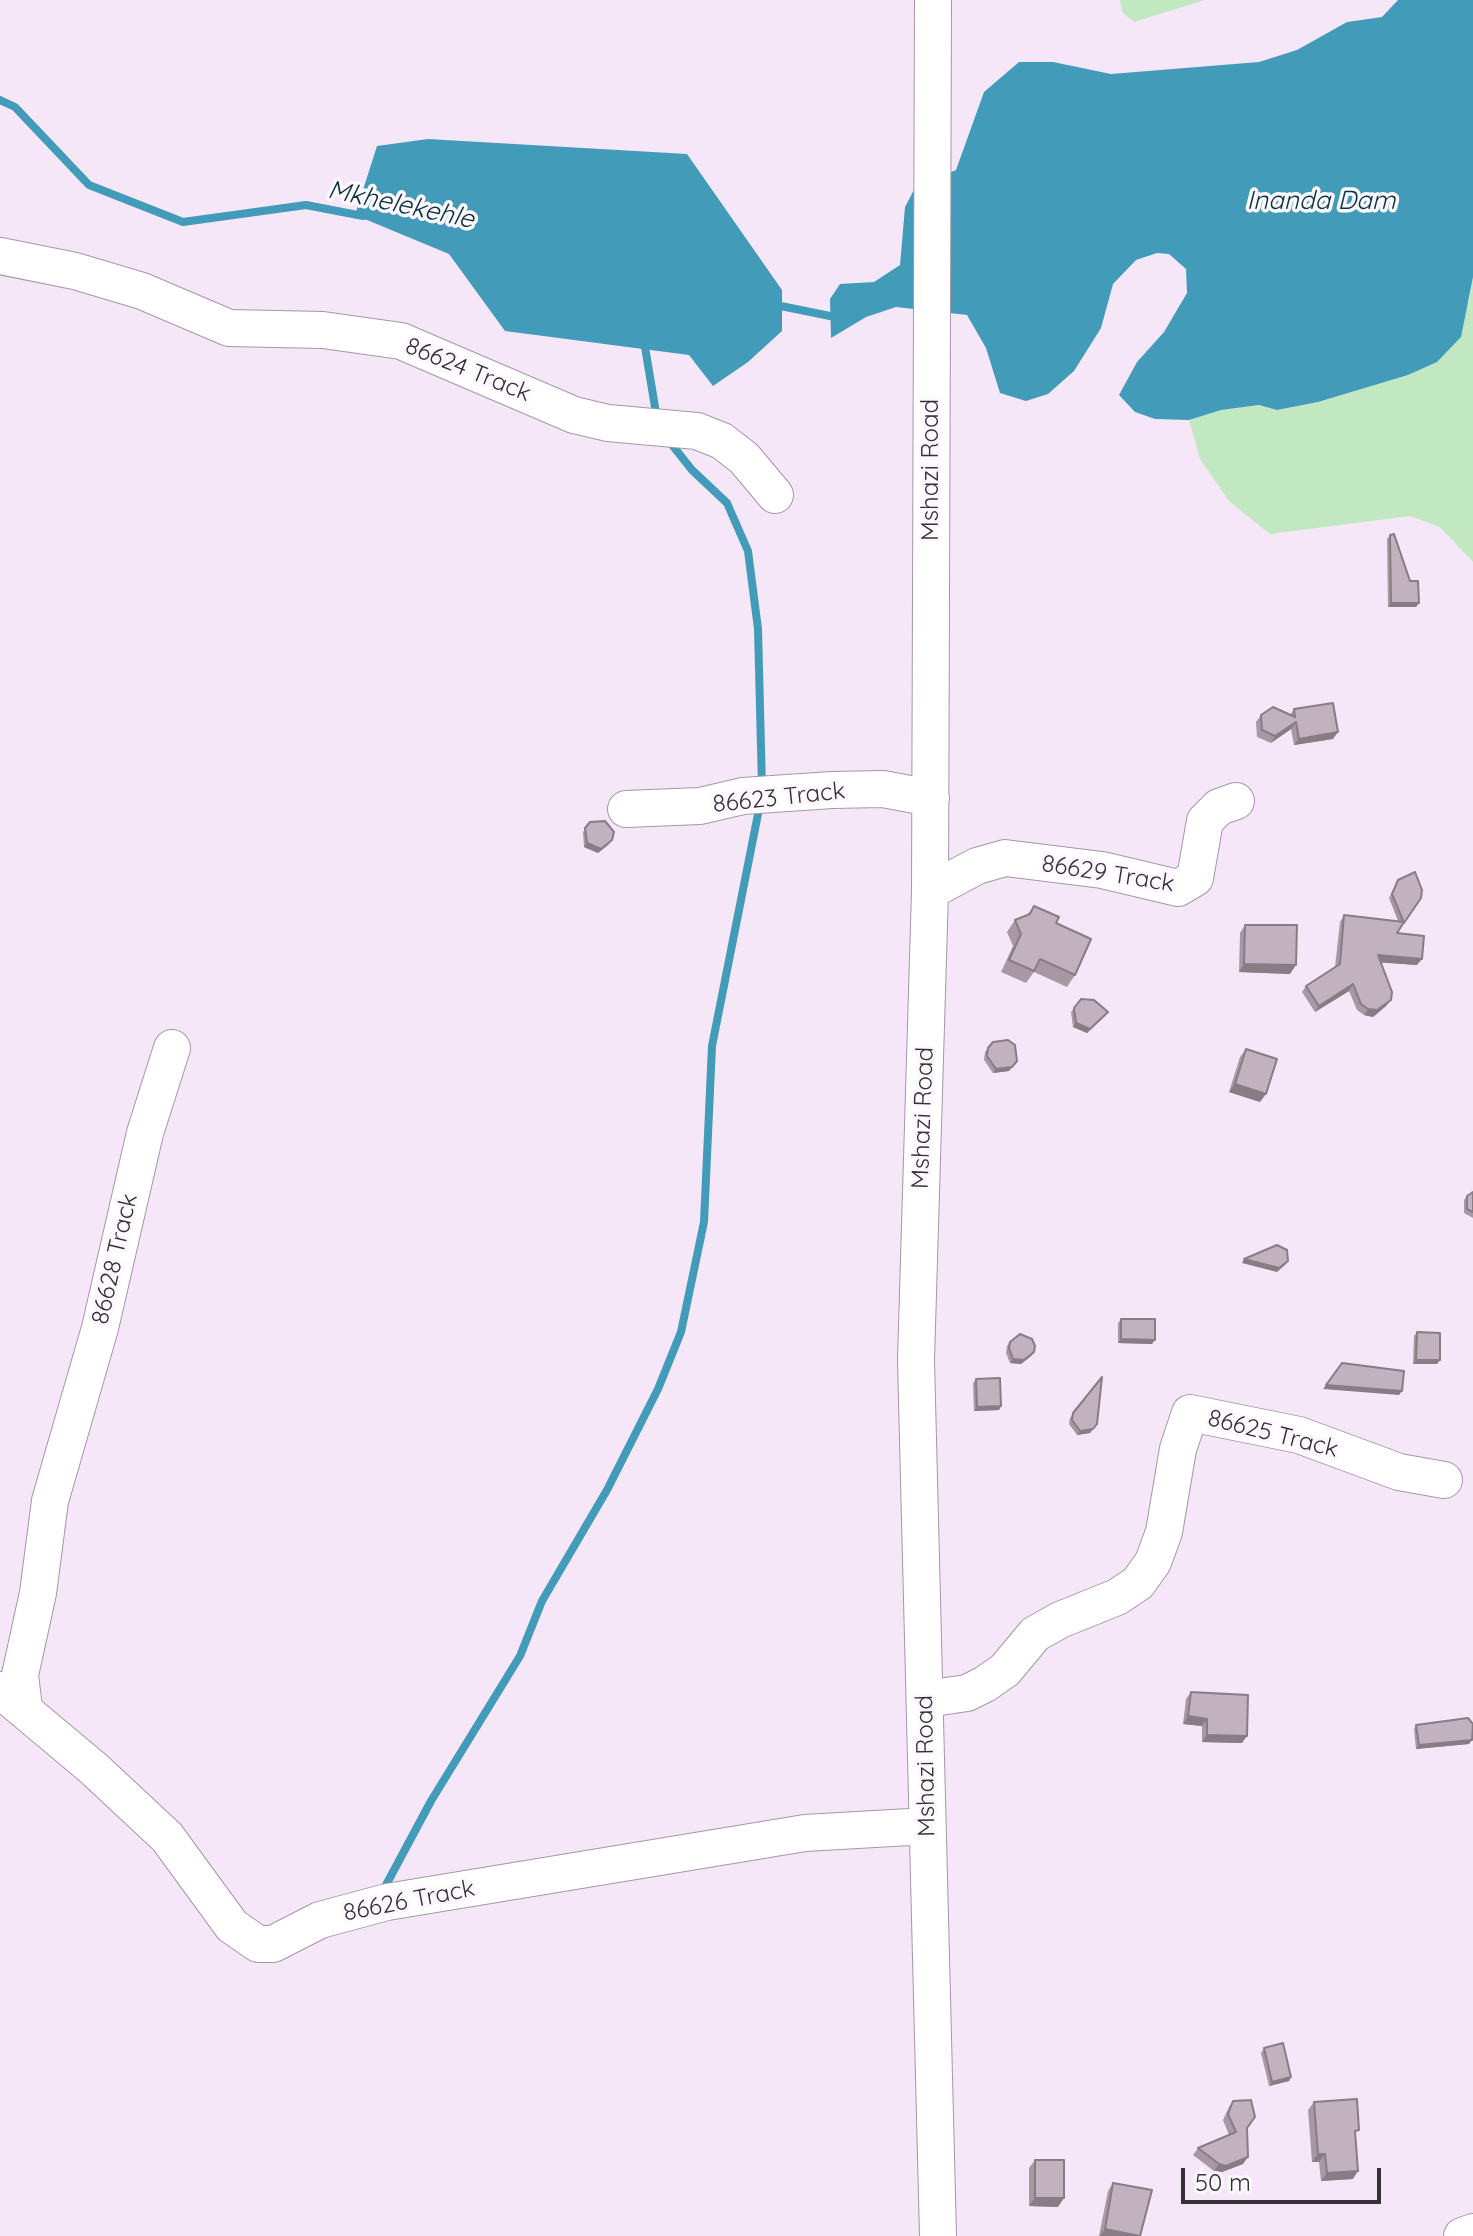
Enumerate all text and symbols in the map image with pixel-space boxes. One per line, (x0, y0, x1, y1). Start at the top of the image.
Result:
water label: Mkhelekehle (325, 174, 477, 236)
water label: Inanda Dam (1246, 185, 1396, 217)
street label: 86624 Track (401, 332, 535, 408)
street label: Mshazi Road (917, 399, 945, 541)
street label: 86623 Track (711, 777, 847, 819)
street label: 86629 Track (1040, 849, 1176, 899)
street label: Mshazi Road (906, 1047, 940, 1189)
street label: 86628 Track (86, 1191, 144, 1327)
street label: 86625 Track (1205, 1404, 1341, 1464)
street label: Mshazi Road (910, 1695, 942, 1837)
street label: 86626 Track (341, 1874, 477, 1928)
scale bar (1185, 2152, 1385, 2202)
text: 50 m (1195, 2167, 1251, 2197)

